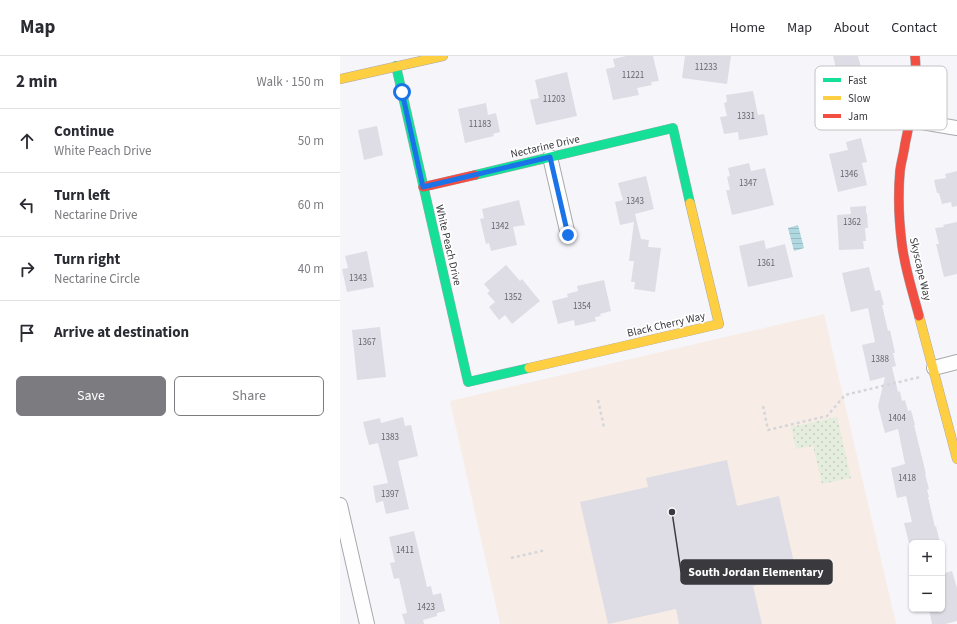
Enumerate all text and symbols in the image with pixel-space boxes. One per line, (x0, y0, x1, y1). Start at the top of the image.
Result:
text: Map (20, 14, 55, 41)
text: Home (730, 18, 765, 38)
text: Map (787, 18, 812, 38)
text: About (834, 18, 869, 38)
text: Contact (891, 18, 937, 38)
house number: 11233 (695, 61, 718, 74)
legend (815, 66, 947, 130)
house number: 11221 (622, 69, 644, 82)
text: 2 min (16, 70, 57, 94)
text: Walk · 150 m (256, 73, 324, 91)
text: Fast (848, 73, 867, 88)
route start (393, 83, 411, 101)
text: Slow (848, 91, 871, 106)
house number: 11203 (543, 93, 566, 106)
text: Jam (848, 109, 868, 124)
house number: 1331 (737, 110, 755, 123)
house number: 11183 (469, 118, 492, 131)
text: Continue (54, 121, 114, 142)
icon: ahead (16, 130, 38, 152)
street label: Nectarine Drive (509, 131, 582, 162)
text: 50 m (298, 132, 324, 150)
text: White Peach Drive (54, 142, 151, 160)
house number: 1346 (840, 168, 858, 181)
house number: 1347 (739, 177, 757, 190)
text: Turn left (54, 185, 110, 206)
icon: left (16, 194, 38, 216)
house number: 1343 (626, 195, 644, 208)
text: 60 m (298, 196, 324, 214)
street label: White Peach Drive (432, 203, 465, 287)
text: Nectarine Drive (54, 206, 137, 224)
house number: 1362 (843, 216, 861, 229)
house number: 1342 (491, 220, 509, 233)
route end (559, 226, 577, 244)
street label: Skyscape Way (906, 236, 935, 302)
text: Turn right (54, 249, 120, 270)
house number: 1361 (757, 257, 775, 270)
icon: right (16, 258, 38, 280)
text: 40 m (298, 260, 324, 278)
text: Nectarine Circle (54, 270, 140, 288)
house number: 1343 (349, 272, 367, 285)
house number: 1352 (504, 291, 522, 304)
house number: 1354 (573, 300, 591, 313)
street label: Black Cherry Way (626, 308, 707, 341)
icon: arrive (16, 322, 38, 344)
text: Arrive at destination (54, 322, 189, 343)
house number: 1367 (358, 336, 376, 349)
house number: 1388 (871, 353, 889, 366)
button: Save (16, 376, 166, 416)
button: Share (174, 376, 324, 416)
house number: 1404 (888, 412, 906, 425)
house number: 1383 (381, 431, 399, 444)
house number: 1418 (898, 472, 916, 485)
house number: 1397 (381, 488, 399, 501)
map controls (909, 540, 945, 612)
button: + (909, 540, 945, 576)
house number: 1411 (396, 544, 414, 557)
callout: South Jordan Elementary (681, 560, 832, 584)
text: South Jordan Elementary (688, 564, 824, 581)
button: − (909, 576, 945, 612)
house number: 1423 (417, 601, 435, 614)

